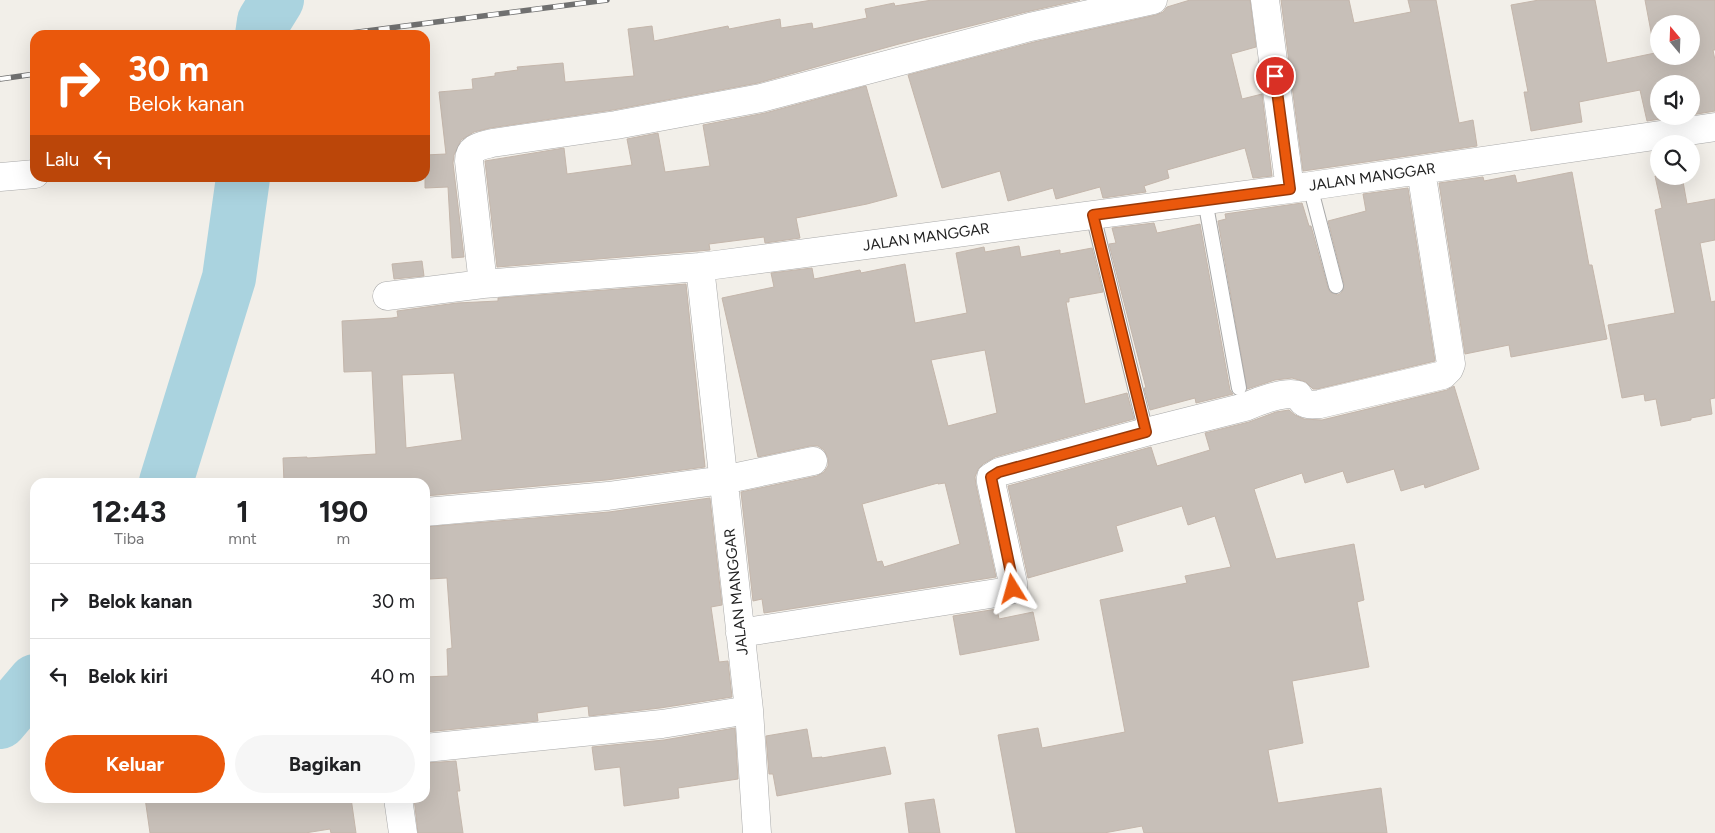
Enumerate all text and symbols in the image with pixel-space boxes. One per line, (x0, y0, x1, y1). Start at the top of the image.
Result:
north arrow (1650, 15, 1700, 65)
map controls (1650, 15, 1700, 185)
text: 30 m (128, 48, 209, 90)
icon: right (45, 50, 110, 115)
pin (1254, 55, 1296, 97)
icon: arrive (1261, 62, 1289, 90)
button: sound (1650, 75, 1700, 125)
text: Belok kanan (128, 90, 245, 117)
button: search (1650, 135, 1700, 185)
icon: left (89, 145, 117, 173)
text: Lalu (45, 148, 79, 171)
street label: JALAN MANGGAR (1307, 159, 1437, 195)
street label: JALAN MANGGAR (861, 219, 991, 255)
text: 12:43 (92, 493, 167, 530)
text: 1 (236, 493, 249, 530)
text: 190 (319, 493, 368, 530)
street label: JALAN MANGGAR (720, 527, 752, 657)
text: Tiba (114, 529, 144, 548)
text: mnt (228, 529, 257, 548)
text: m (337, 529, 350, 548)
position arrow (986, 562, 1038, 614)
icon: right (45, 587, 73, 615)
text: Belok kanan (88, 590, 192, 613)
text: 30 m (372, 590, 415, 613)
icon: left (45, 662, 73, 690)
text: Belok kiri (88, 665, 168, 688)
text: 40 m (370, 665, 415, 688)
button: Keluar (45, 735, 225, 793)
button: Bagikan (235, 735, 415, 793)

